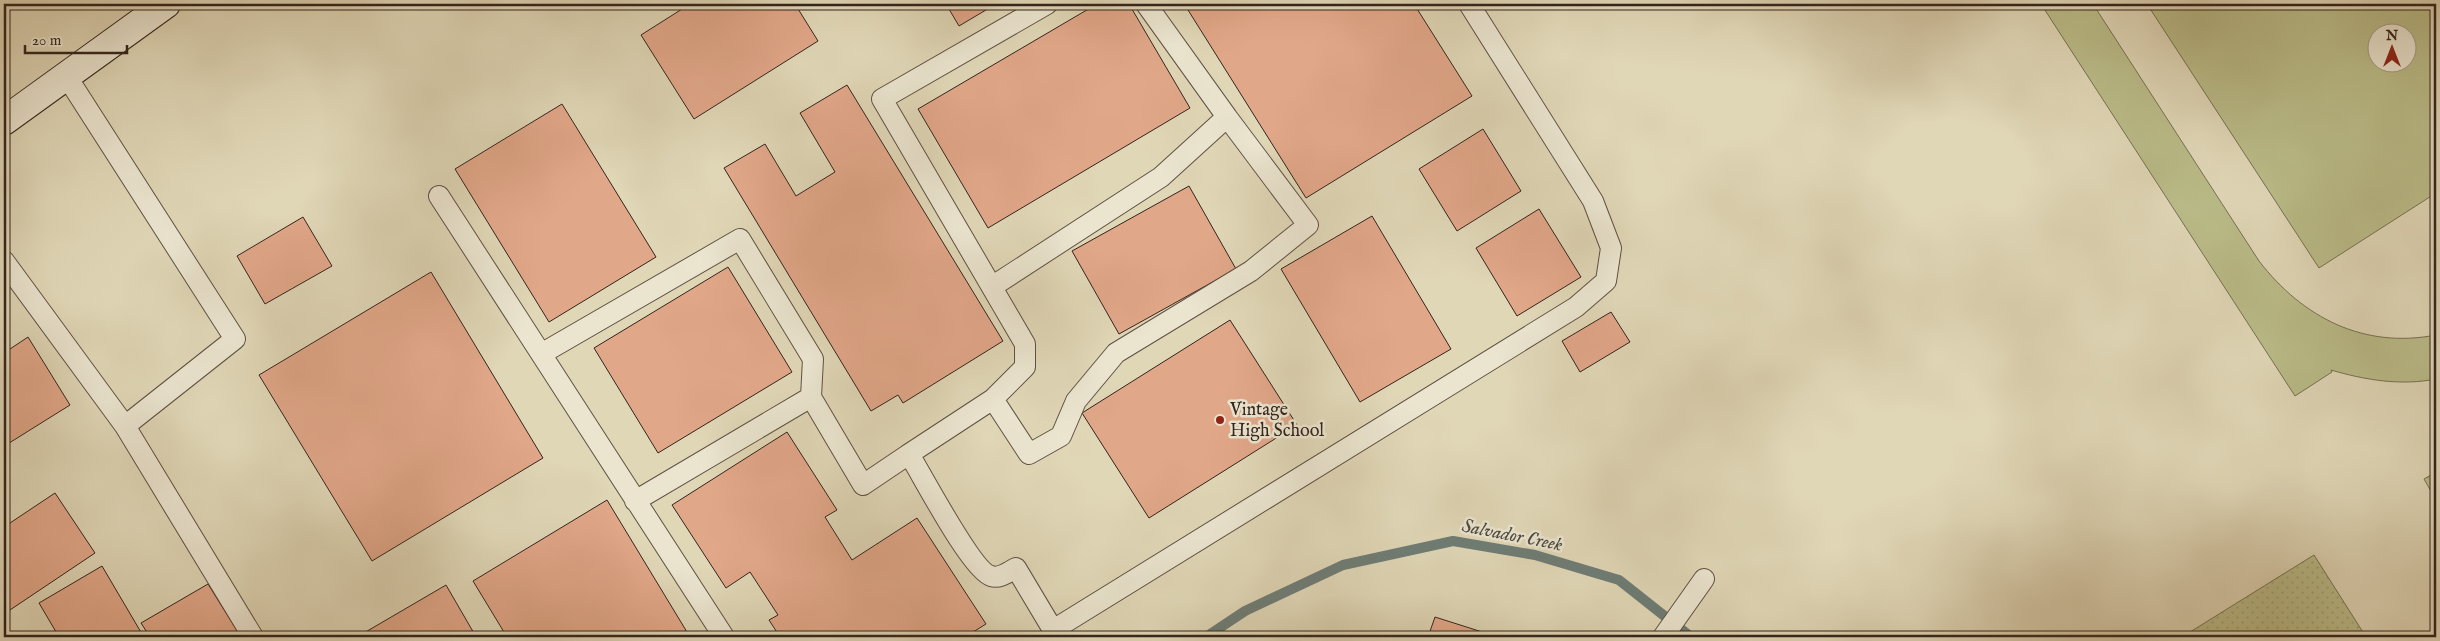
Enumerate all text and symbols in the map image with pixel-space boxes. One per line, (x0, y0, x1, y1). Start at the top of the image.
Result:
scale bar (25, 22, 128, 54)
north arrow (2368, 22, 2418, 72)
text: N (2385, 27, 2398, 45)
text: 20 m (32, 31, 62, 50)
place label: Vintage High School (1229, 399, 1324, 443)
marker: Vintage High School (1214, 414, 1226, 426)
water label: Salvador Creek (1460, 514, 1565, 558)

